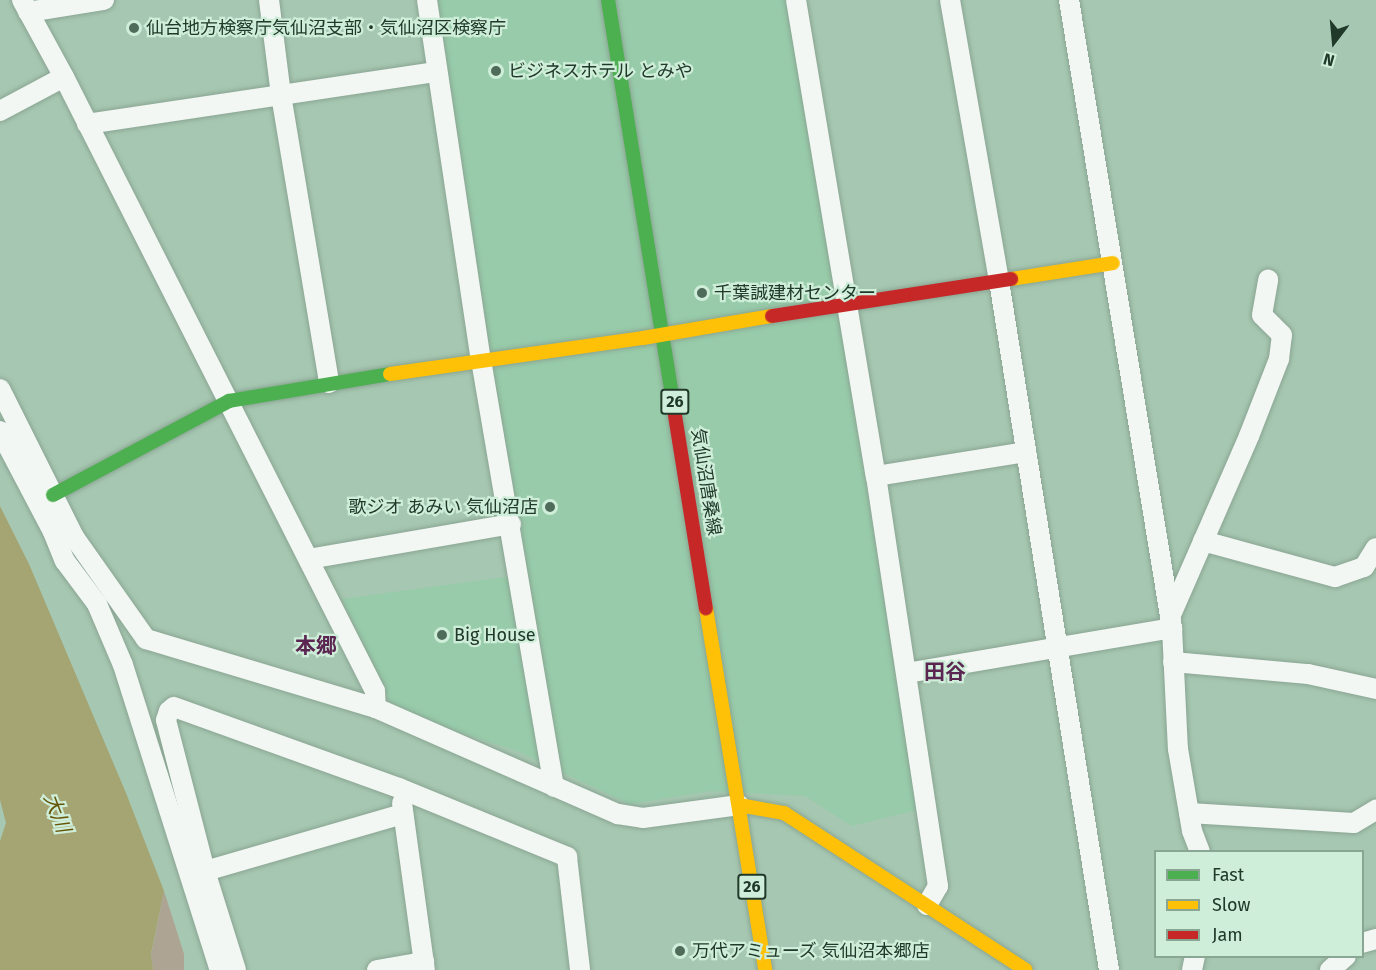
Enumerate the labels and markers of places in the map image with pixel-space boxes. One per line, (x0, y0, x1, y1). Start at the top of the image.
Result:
place label: 仙台地方検察庁気仙沼支部・気仙沼区検察庁 (146, 17, 506, 39)
marker: 仙台地方検察庁気仙沼支部・気仙沼区検察庁 (127, 21, 141, 35)
place label: ビジネスホテル とみや (508, 60, 693, 82)
marker: ビジネスホテル とみや (489, 64, 503, 78)
place label: 千葉誠建材センター (714, 282, 876, 304)
marker: 千葉誠建材センター (695, 286, 709, 300)
place label: 歌ジオ あみい 気仙沼店 (348, 496, 538, 518)
marker: 歌ジオ あみい 気仙沼店 (543, 500, 557, 514)
place label: Big House (454, 624, 536, 646)
marker: Big House (435, 628, 449, 642)
place label: 万代アミューズ 気仙沼本郷店 (692, 940, 931, 962)
marker: 万代アミューズ 気仙沼本郷店 (673, 944, 687, 958)

